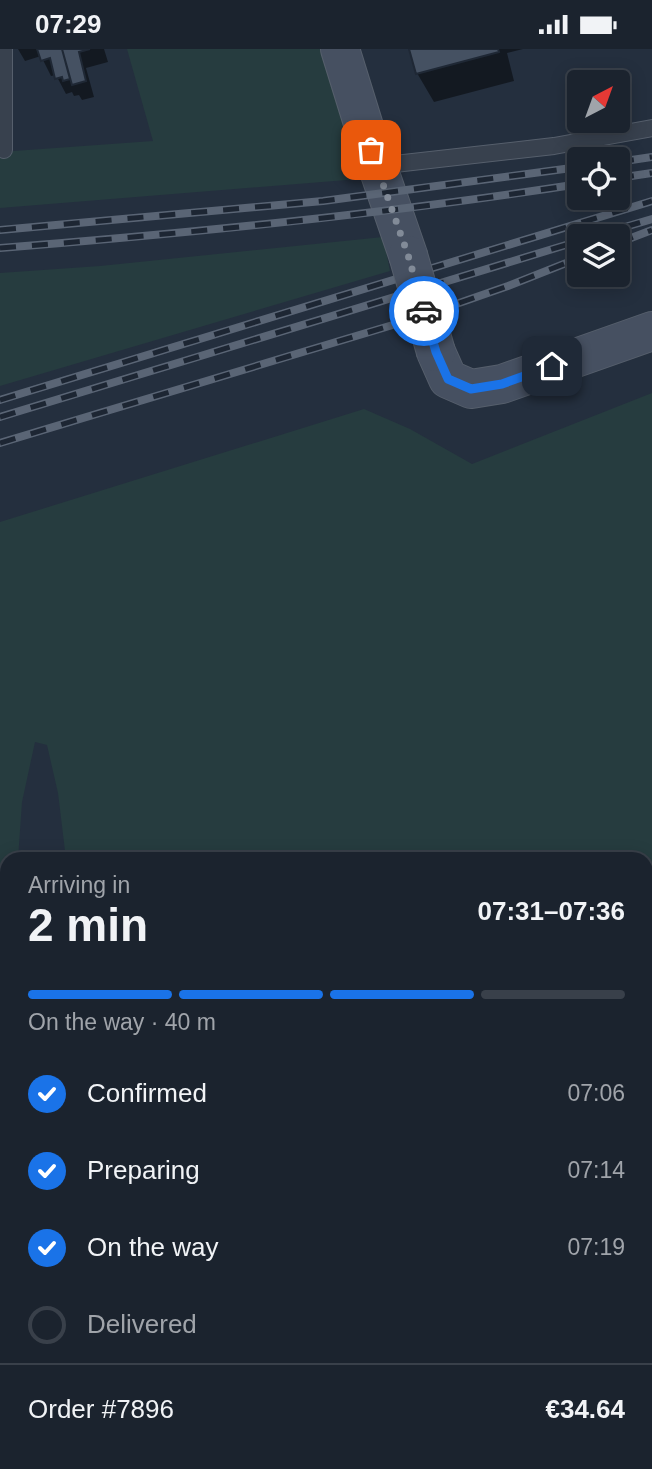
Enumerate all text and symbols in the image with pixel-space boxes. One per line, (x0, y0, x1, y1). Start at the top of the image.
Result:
text: 07:29 (35, 9, 102, 39)
north arrow (567, 70, 630, 133)
map controls (567, 70, 630, 287)
pin (341, 120, 401, 180)
icon: bag (352, 131, 390, 169)
button: locate (567, 147, 630, 210)
button: layers (567, 224, 630, 287)
courier (389, 276, 459, 346)
icon: car (405, 292, 443, 330)
pin (522, 336, 582, 396)
icon: home (533, 347, 571, 385)
text: Arriving in (28, 872, 130, 898)
text: 07:31–07:36 (478, 896, 625, 926)
text: 2 min (28, 899, 148, 951)
text: On the way · 40 m (28, 1009, 216, 1035)
icon: check (28, 1075, 66, 1113)
text: Confirmed (87, 1078, 207, 1108)
text: 07:06 (567, 1080, 625, 1106)
icon: check (28, 1152, 66, 1190)
text: Preparing (87, 1155, 200, 1185)
text: 07:14 (567, 1157, 625, 1183)
icon: check (28, 1229, 66, 1267)
text: On the way (87, 1232, 219, 1262)
text: 07:19 (567, 1234, 625, 1260)
text: Delivered (87, 1309, 197, 1339)
text: Order #7896 (28, 1394, 174, 1424)
text: €34.64 (545, 1394, 625, 1424)

